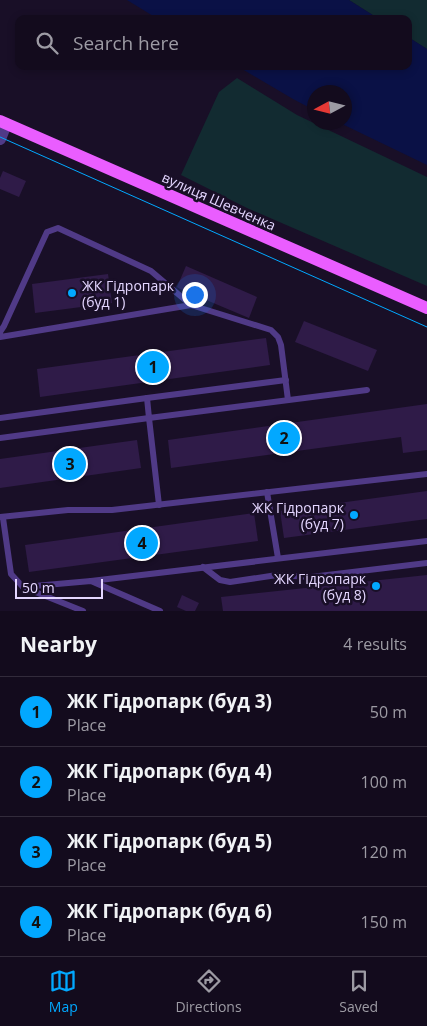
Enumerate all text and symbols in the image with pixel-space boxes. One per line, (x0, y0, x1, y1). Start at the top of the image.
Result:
search box (15, 15, 412, 70)
icon: search (33, 29, 61, 57)
text: Search here (73, 30, 179, 56)
north arrow (307, 85, 352, 130)
street label: вулиця Шевченка (159, 167, 279, 235)
place label: ЖК Гідропарк (буд 1) (82, 276, 175, 311)
your location (182, 282, 208, 308)
marker: ЖК Гідропарк (буд 1) (66, 287, 78, 299)
pin: 1 (137, 348, 169, 386)
pin: 2 (268, 419, 300, 457)
pin: 3 (54, 445, 86, 483)
place label: ЖК Гідропарк (буд 7) (252, 498, 345, 533)
marker: ЖК Гідропарк (буд 7) (348, 509, 360, 521)
pin: 4 (126, 524, 158, 562)
place label: ЖК Гідропарк (буд 8) (274, 569, 367, 604)
scale bar (15, 576, 102, 599)
text: 50 m (22, 578, 55, 597)
marker: ЖК Гідропарк (буд 8) (370, 580, 382, 592)
text: Nearby (20, 630, 97, 658)
text: 4 results (343, 633, 407, 655)
text: ЖК Гідропарк (буд 3) (67, 688, 272, 714)
text: 1 (31, 701, 41, 723)
text: 50 m (370, 701, 407, 723)
text: Place (67, 714, 106, 736)
text: ЖК Гідропарк (буд 4) (67, 758, 272, 784)
text: 2 (31, 771, 41, 793)
text: 100 m (361, 771, 407, 793)
text: Place (67, 784, 106, 806)
text: ЖК Гідропарк (буд 5) (67, 828, 272, 854)
text: 3 (31, 841, 41, 863)
text: 120 m (361, 841, 407, 863)
text: Place (67, 854, 106, 876)
text: ЖК Гідропарк (буд 6) (67, 898, 272, 924)
text: 4 (31, 911, 41, 933)
text: 150 m (361, 911, 407, 933)
text: Place (67, 924, 106, 946)
tab: Map (49, 967, 78, 1016)
tab: Directions (175, 967, 242, 1016)
tab: Saved (339, 967, 378, 1016)

